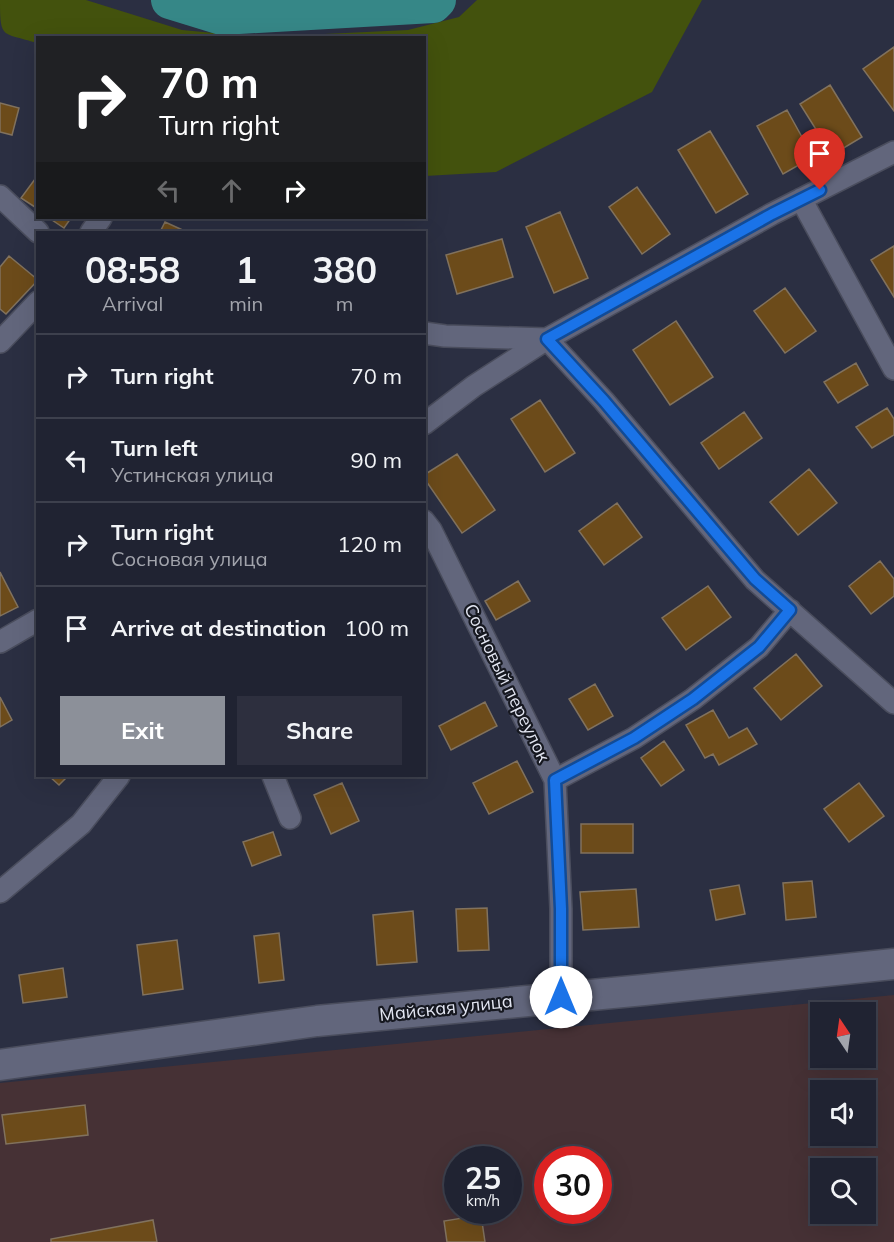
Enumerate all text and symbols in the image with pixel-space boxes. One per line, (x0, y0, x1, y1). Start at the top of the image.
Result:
text: 70 m (159, 56, 259, 109)
icon: right (60, 60, 138, 138)
text: Turn right (159, 108, 279, 142)
pin (794, 128, 845, 190)
icon: arrive (803, 137, 836, 170)
icon: left (152, 174, 185, 207)
icon: ahead (215, 174, 248, 207)
icon: right (278, 174, 311, 207)
text: 08:58 (85, 247, 180, 292)
text: 1 (235, 247, 257, 292)
text: 380 (312, 247, 377, 292)
text: Arrival (102, 291, 163, 316)
text: min (229, 291, 263, 316)
text: m (336, 291, 353, 316)
icon: right (60, 360, 93, 393)
text: Turn right (111, 362, 214, 390)
text: 70 m (351, 362, 402, 390)
text: Turn left (111, 434, 198, 462)
icon: left (60, 444, 93, 477)
text: 90 m (351, 446, 402, 474)
text: Устинская улица (111, 462, 274, 487)
text: Turn right (111, 518, 214, 546)
icon: right (60, 528, 93, 561)
text: 120 m (337, 530, 402, 558)
text: Сосновая улица (111, 546, 268, 571)
street label: Сосновый переулок (459, 600, 556, 766)
icon: arrive (60, 612, 93, 645)
text: Arrive at destination (111, 614, 326, 642)
text: 100 m (344, 614, 409, 642)
button: Exit (60, 696, 225, 765)
button: Share (237, 696, 402, 765)
position arrow (529, 965, 593, 1029)
street label: Майская улица (378, 989, 514, 1026)
north arrow (810, 1002, 876, 1068)
map controls (810, 1002, 876, 1224)
button: sound (810, 1080, 876, 1146)
speed limit sign: 30 (534, 1146, 612, 1224)
button: search (810, 1158, 876, 1224)
text: 25 (465, 1159, 501, 1197)
text: km/h (466, 1191, 500, 1210)

